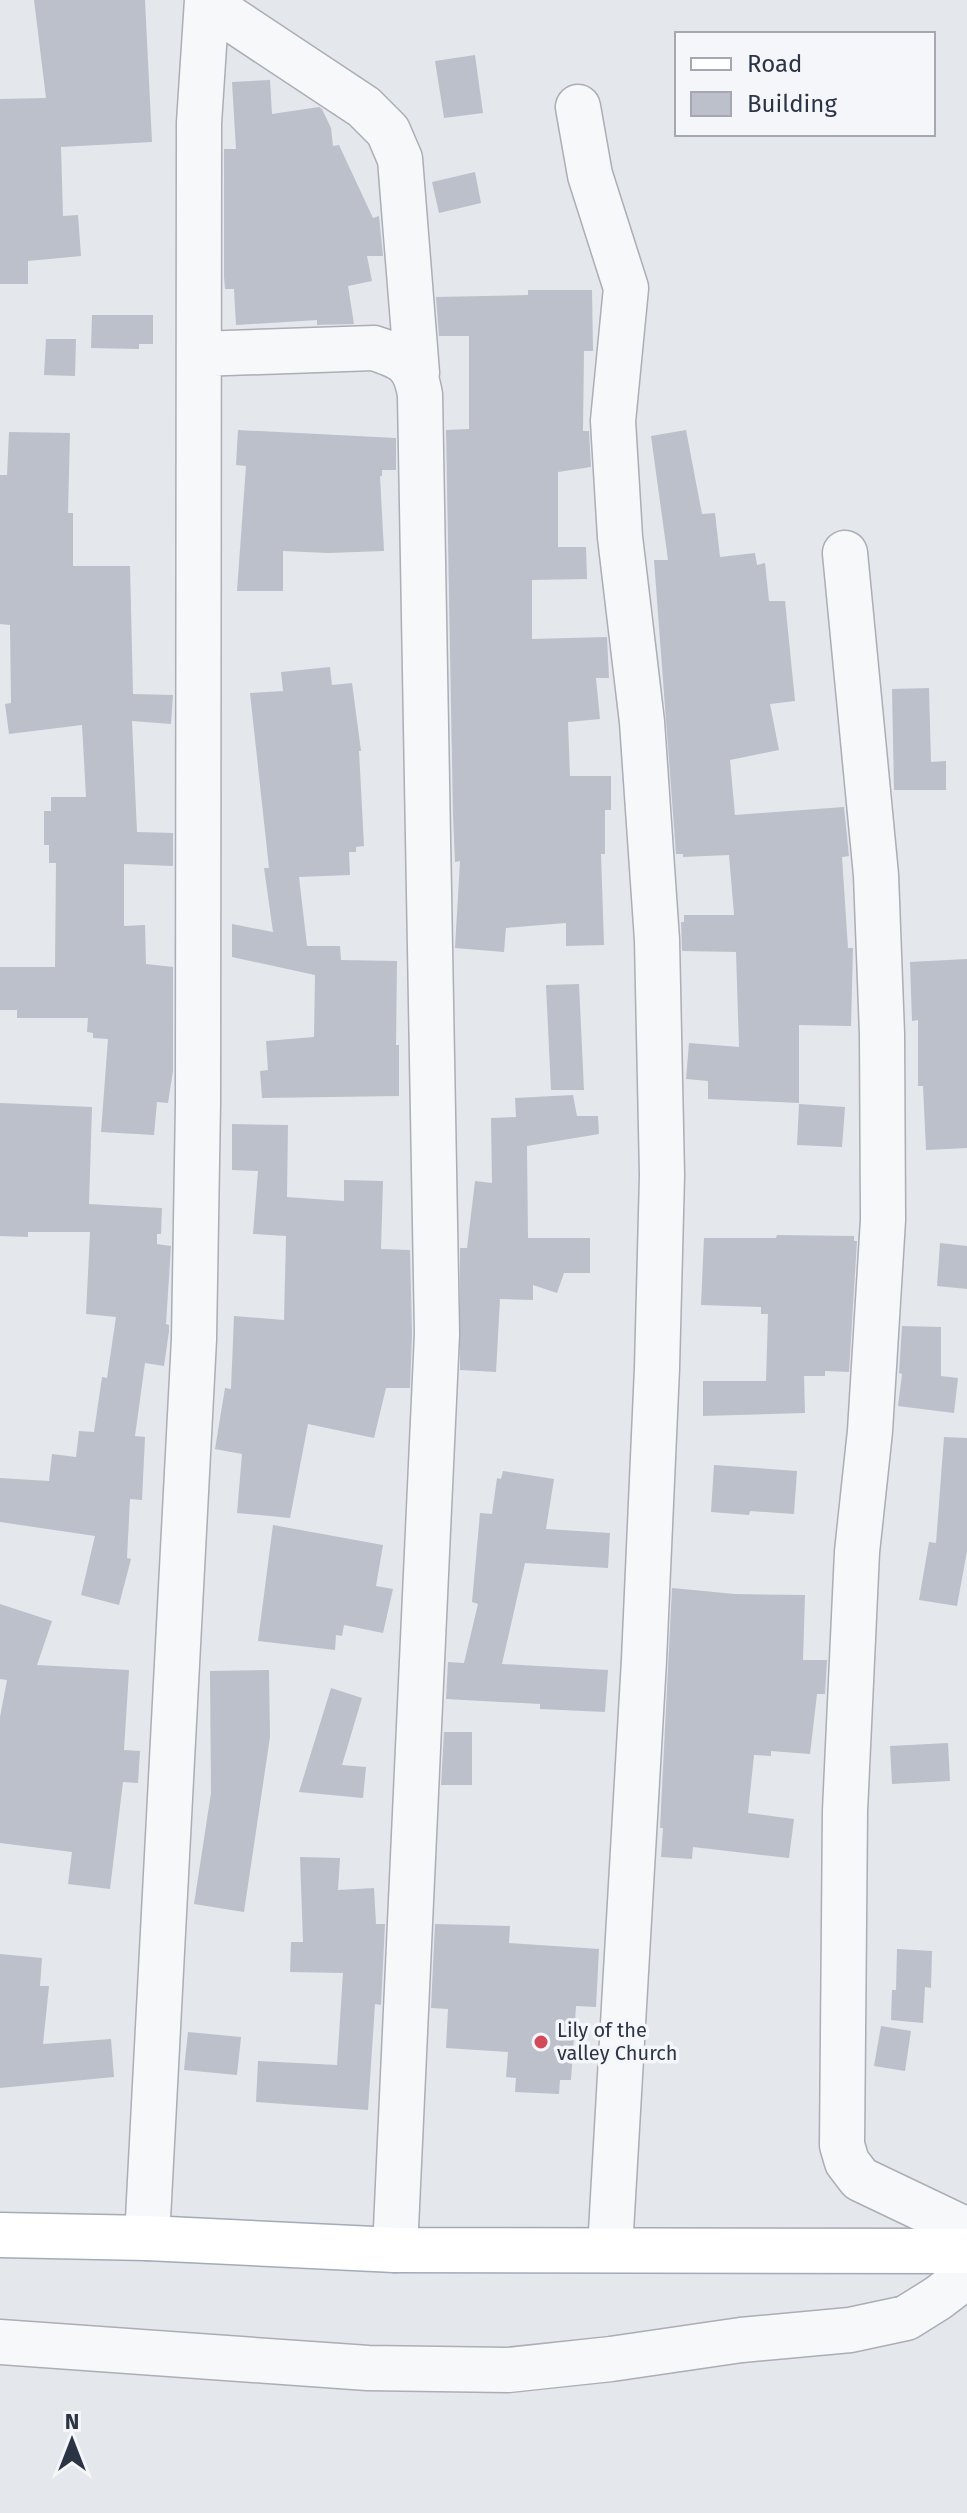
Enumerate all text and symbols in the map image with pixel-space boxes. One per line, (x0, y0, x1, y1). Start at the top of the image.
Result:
legend (675, 32, 935, 136)
text: Road (747, 50, 802, 78)
text: Building (747, 90, 837, 118)
place label: Lily of the valley Church (557, 2018, 678, 2065)
marker: Lily of the valley Church (532, 2033, 550, 2051)
north arrow (32, 2401, 112, 2481)
text: N (65, 2408, 79, 2435)

